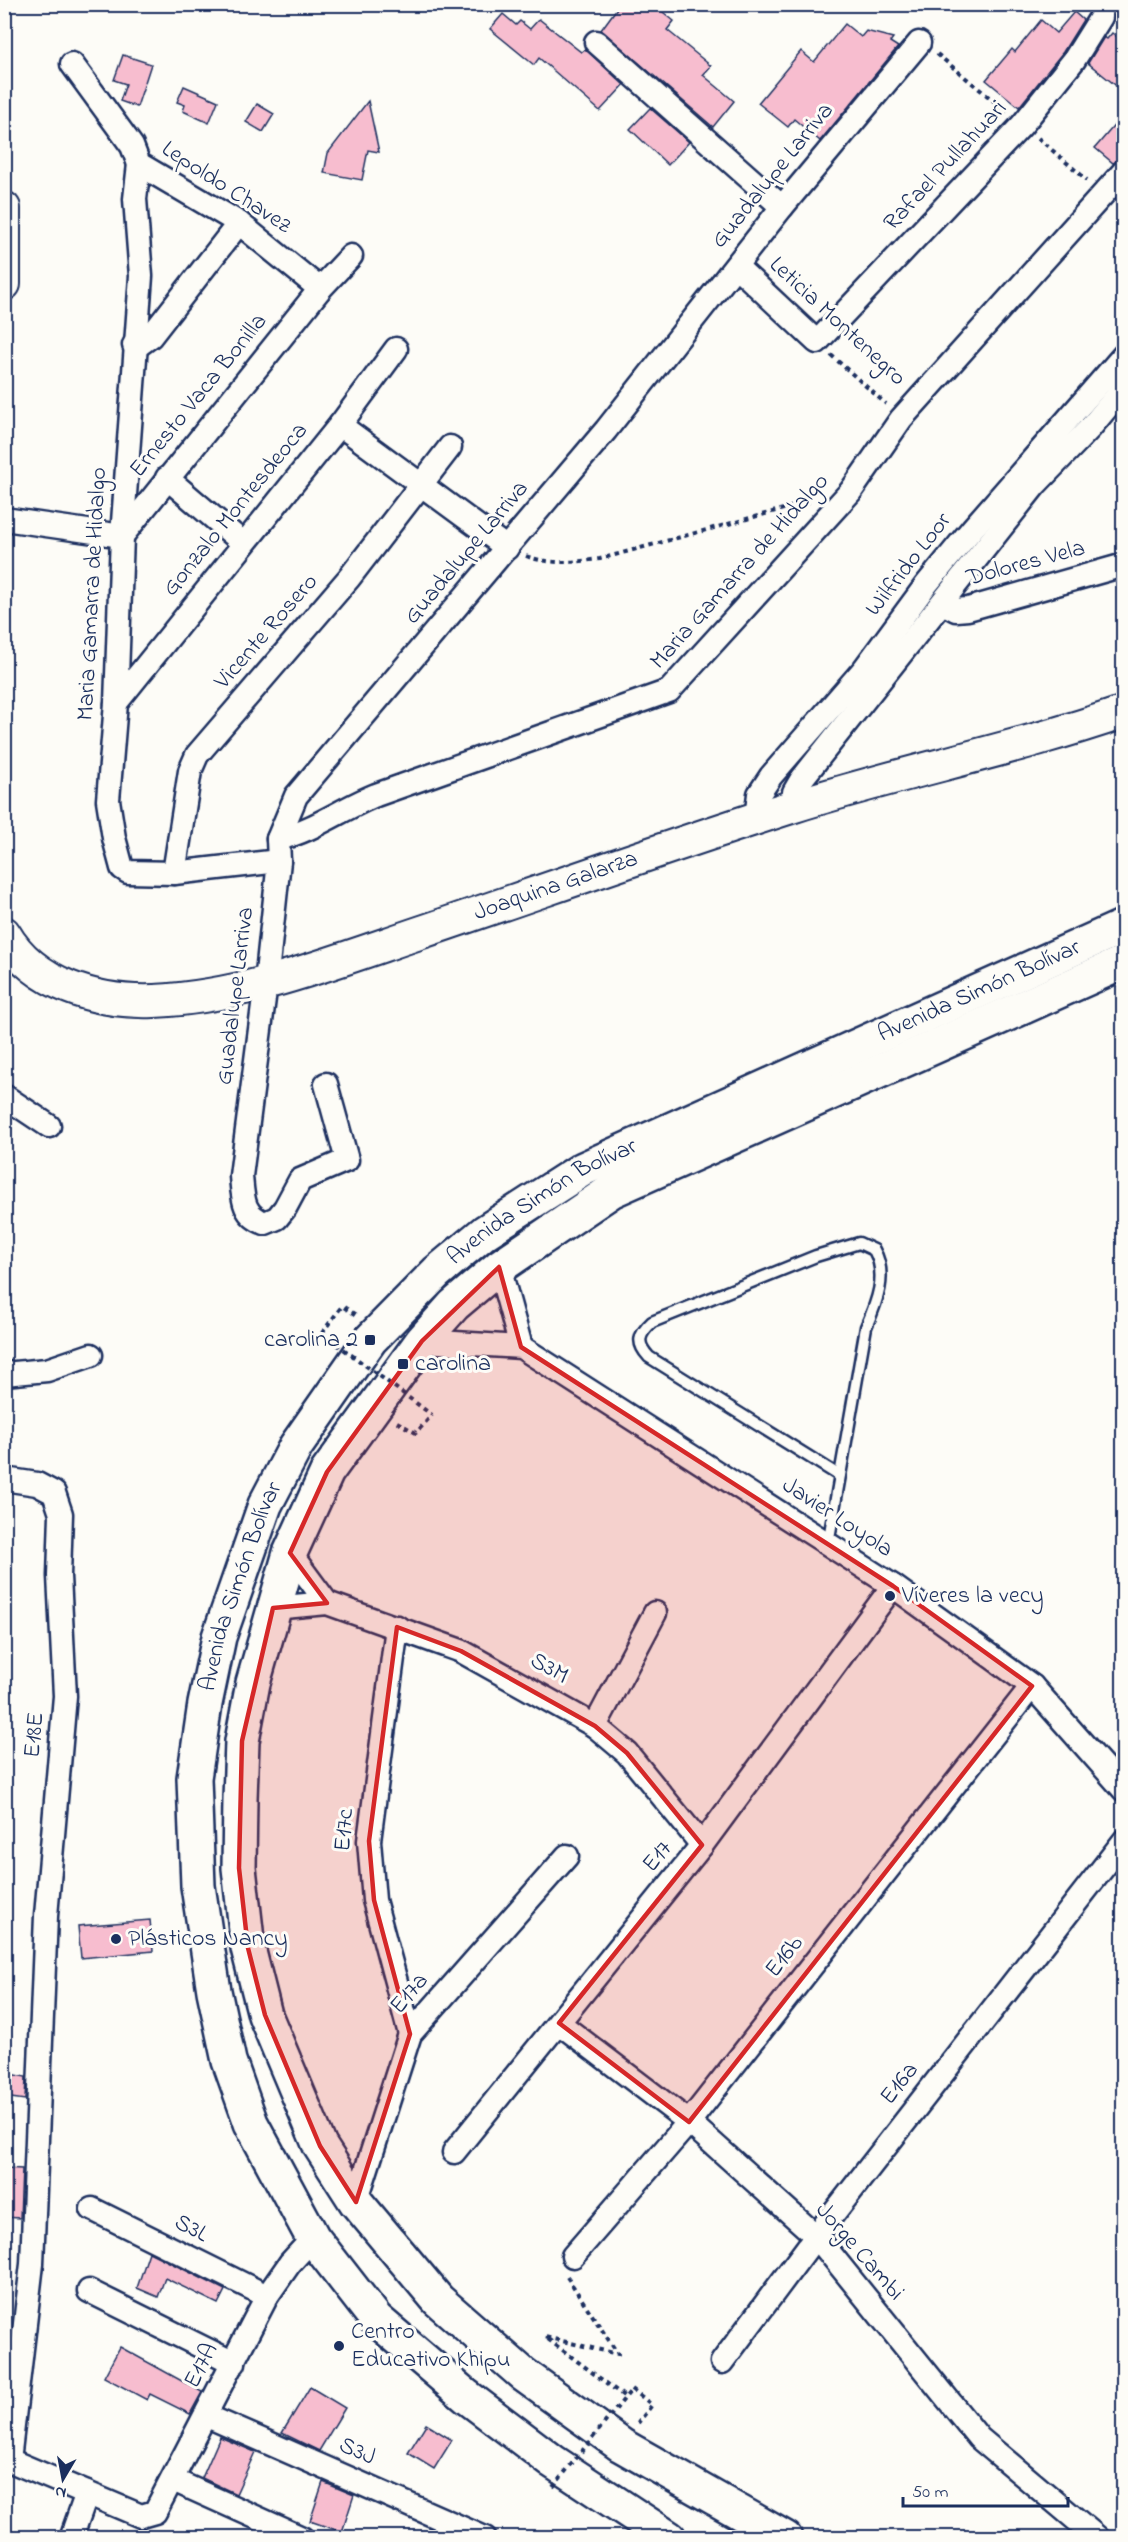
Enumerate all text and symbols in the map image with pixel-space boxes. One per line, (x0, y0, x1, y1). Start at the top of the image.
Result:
street label: Rafael Pullahuari (876, 93, 1016, 239)
street label: Guadalupe Larriva (703, 95, 843, 257)
street label: Lepoldo Chavez (154, 133, 299, 244)
street label: Leticia Montenegro (760, 249, 914, 395)
street label: Ernesto Vaca Bonilla (122, 306, 276, 486)
street label: Gonzalo Montesdeoca (155, 415, 317, 605)
street label: Maria Gamarra de Hidalgo (69, 466, 117, 722)
street label: Maria Gamarra de Hidalgo (642, 466, 838, 678)
street label: Guadalupe Larriva (396, 473, 538, 633)
street label: Wilfrido Loor (857, 505, 961, 624)
street label: Dolores Vela (962, 531, 1089, 597)
street label: Vicente Rosero (206, 566, 327, 698)
street label: Joaquina Galarza (469, 842, 643, 931)
street label: Guadalupe Larriva (208, 905, 264, 1087)
street label: Avenida Simón Bolívar (872, 930, 1087, 1052)
street label: Avenida Simón Bolívar (440, 1129, 643, 1274)
place label: carolina 2 (264, 1323, 358, 1358)
marker: carolina 2 (363, 1333, 377, 1347)
place label: carolina (415, 1347, 491, 1382)
marker: carolina (396, 1357, 410, 1371)
street label: Javier Loyola (774, 1469, 900, 1568)
street label: Avenida Simón Bolívar (191, 1475, 292, 1694)
place label: Víveres la vecy (901, 1579, 1044, 1615)
marker: Víveres la vecy (883, 1589, 897, 1603)
street label: S3M (523, 1644, 575, 1694)
street label: E18E (16, 1711, 54, 1759)
street label: E17c (326, 1807, 364, 1853)
street label: E17 (634, 1833, 682, 1880)
place label: Plásticos Nancy (128, 1922, 288, 1958)
street label: E16b (757, 1928, 813, 1986)
marker: Plásticos Nancy (109, 1932, 123, 1946)
street label: E17a (382, 1966, 438, 2022)
street label: E16a (872, 2055, 928, 2113)
street label: Jorge Cambi (806, 2195, 912, 2309)
street label: S3L (168, 2206, 214, 2252)
place label: Centro Educativo Khipu (351, 2315, 511, 2378)
street label: E17A (176, 2337, 228, 2395)
marker: Centro Educativo Khipu (332, 2339, 346, 2353)
street label: S3J (333, 2428, 381, 2476)
north arrow (33, 2449, 93, 2509)
scale bar (903, 2470, 1068, 2508)
text: N (53, 2479, 68, 2505)
text: 50 m (912, 2480, 949, 2506)

